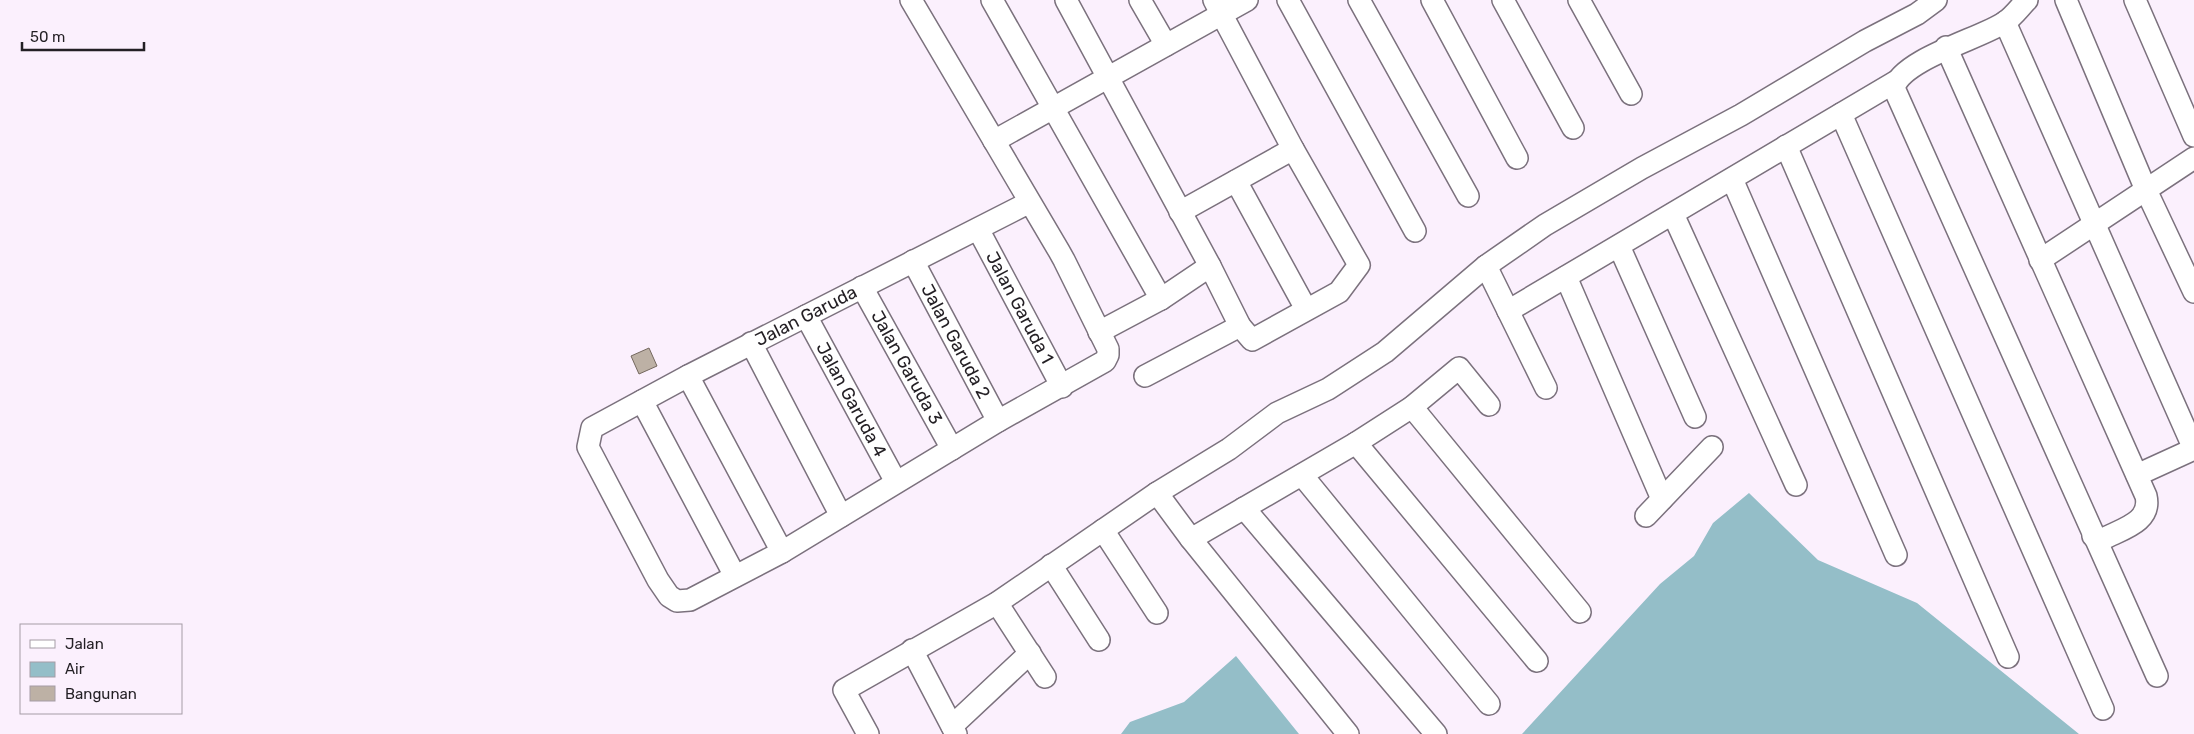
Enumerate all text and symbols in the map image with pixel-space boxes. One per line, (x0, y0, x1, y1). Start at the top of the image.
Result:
scale bar (22, 20, 145, 52)
text: 50 m (30, 28, 65, 46)
street label: Jalan Garuda 1 (981, 248, 1059, 367)
street label: Jalan Garuda 2 (916, 280, 995, 402)
street label: Jalan Garuda (751, 281, 861, 351)
street label: Jalan Garuda 3 (866, 307, 947, 428)
street label: Jalan Garuda 4 (811, 338, 891, 461)
legend (20, 624, 182, 714)
text: Jalan (65, 635, 104, 653)
text: Air (65, 660, 85, 678)
text: Bangunan (65, 685, 137, 703)

